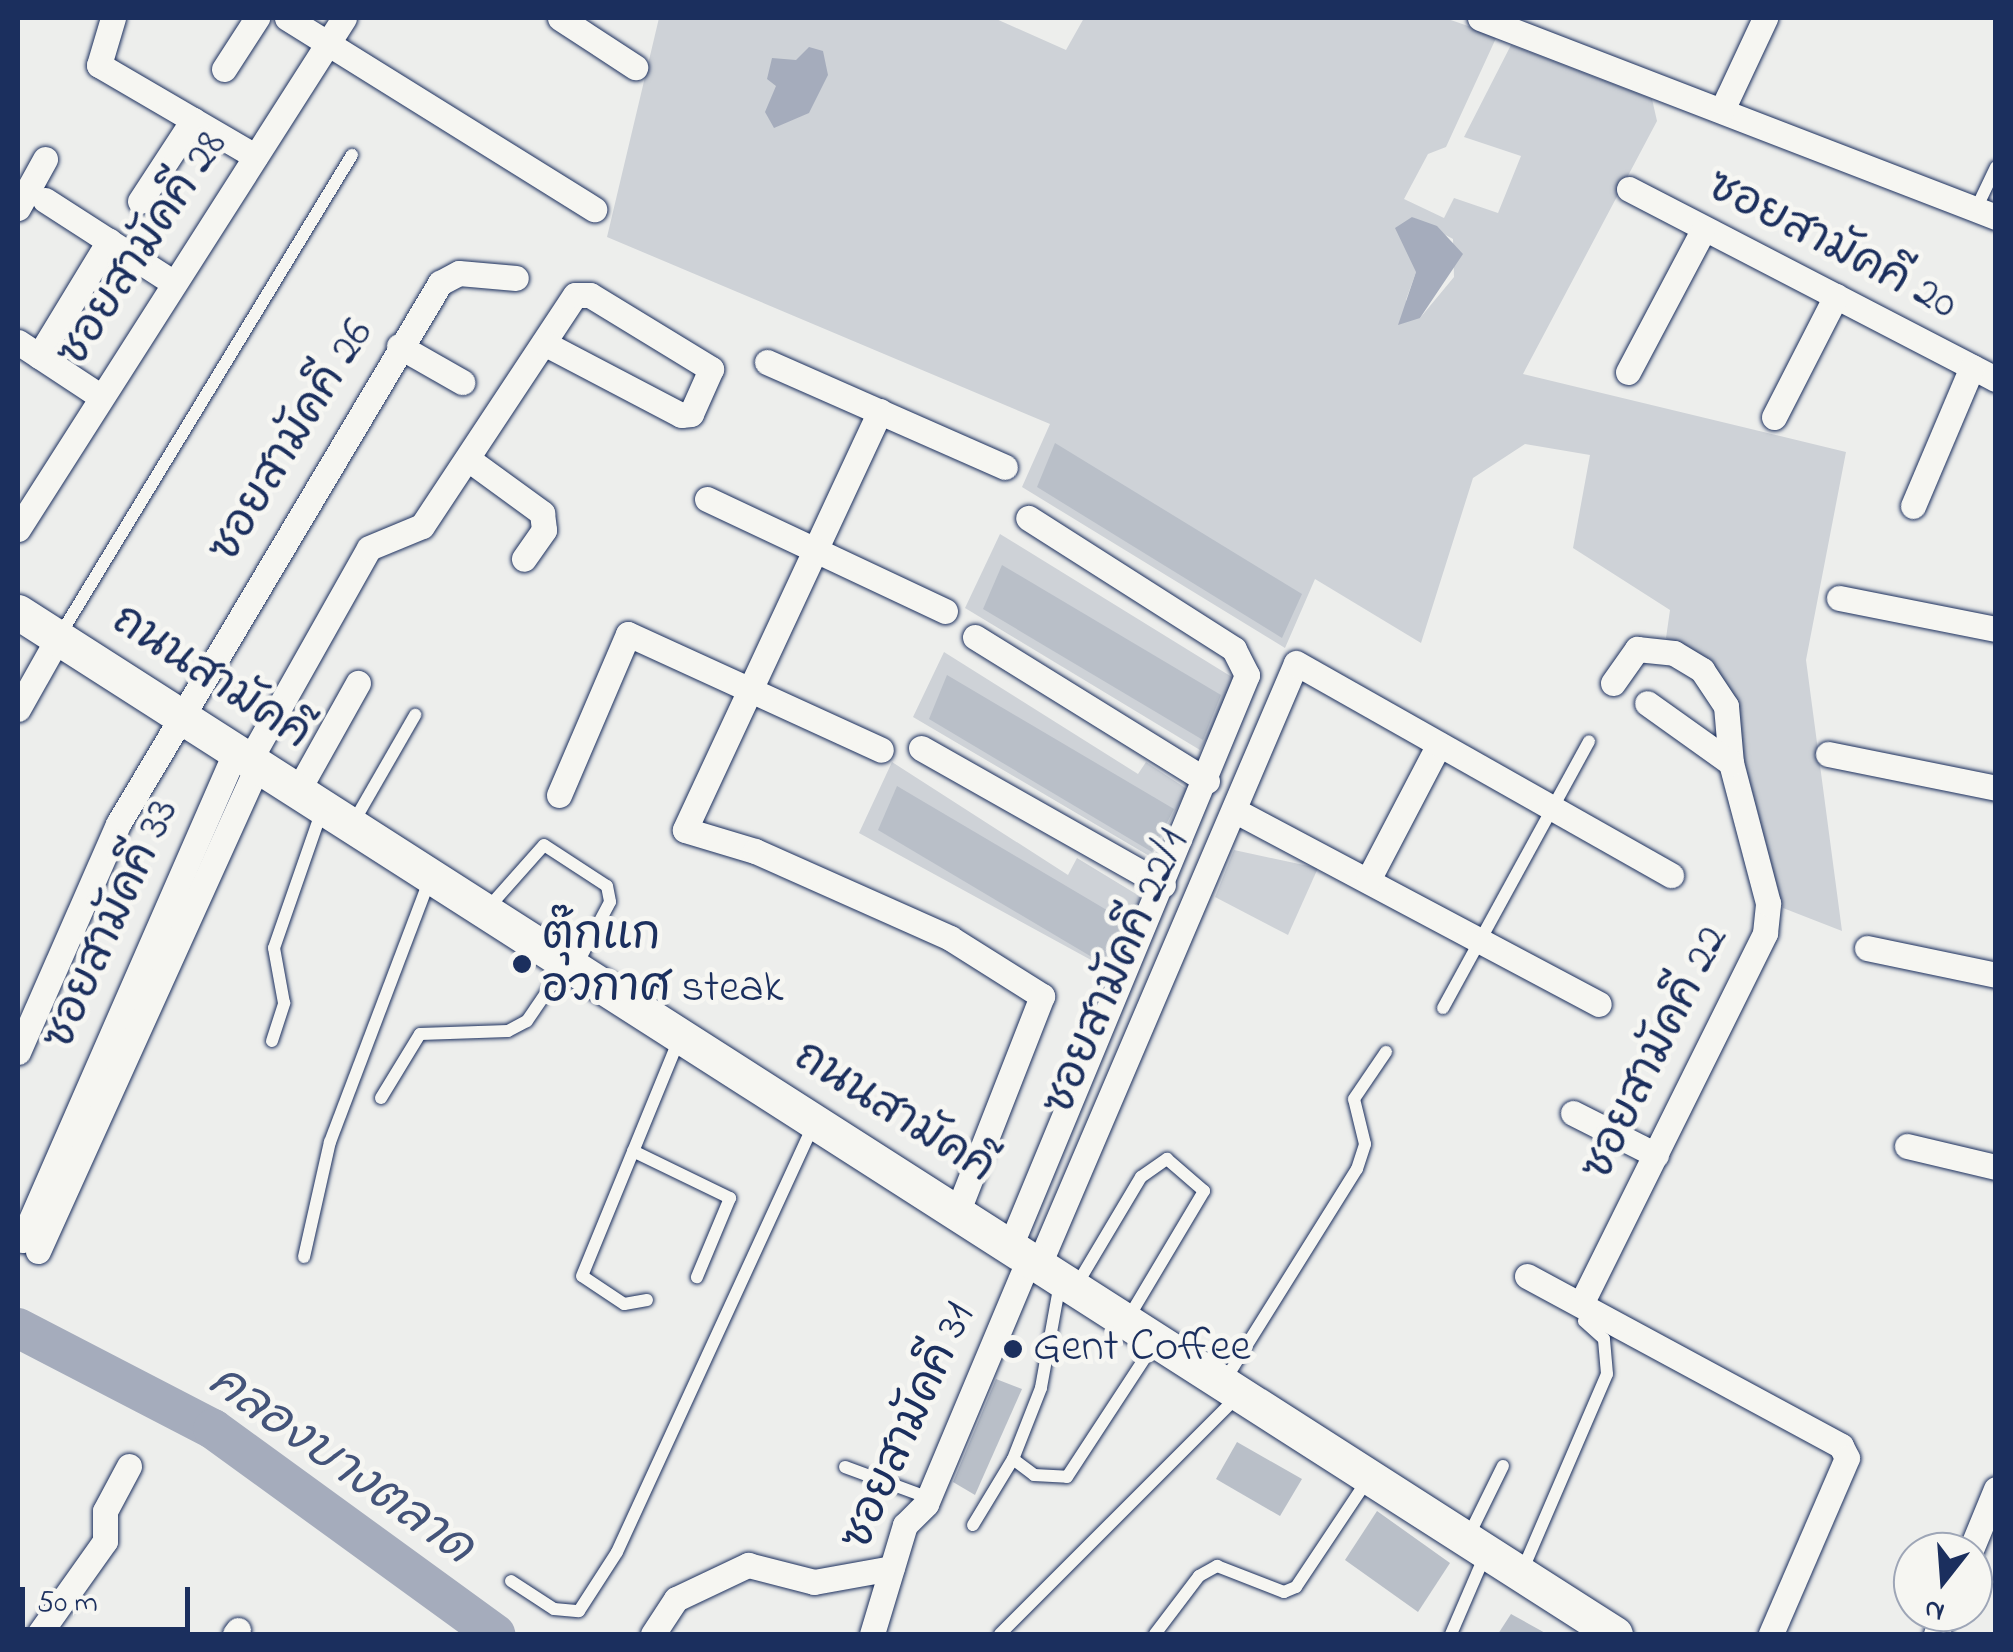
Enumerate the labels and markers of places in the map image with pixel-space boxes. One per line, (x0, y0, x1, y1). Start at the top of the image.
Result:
place label: ตุ๊กแก อวกาศ steak (542, 911, 783, 1017)
marker: ตุ๊กแก อวกาศ steak (511, 953, 533, 975)
place label: Gent Coffee (1033, 1322, 1251, 1376)
marker: Gent Coffee (1002, 1338, 1024, 1360)

